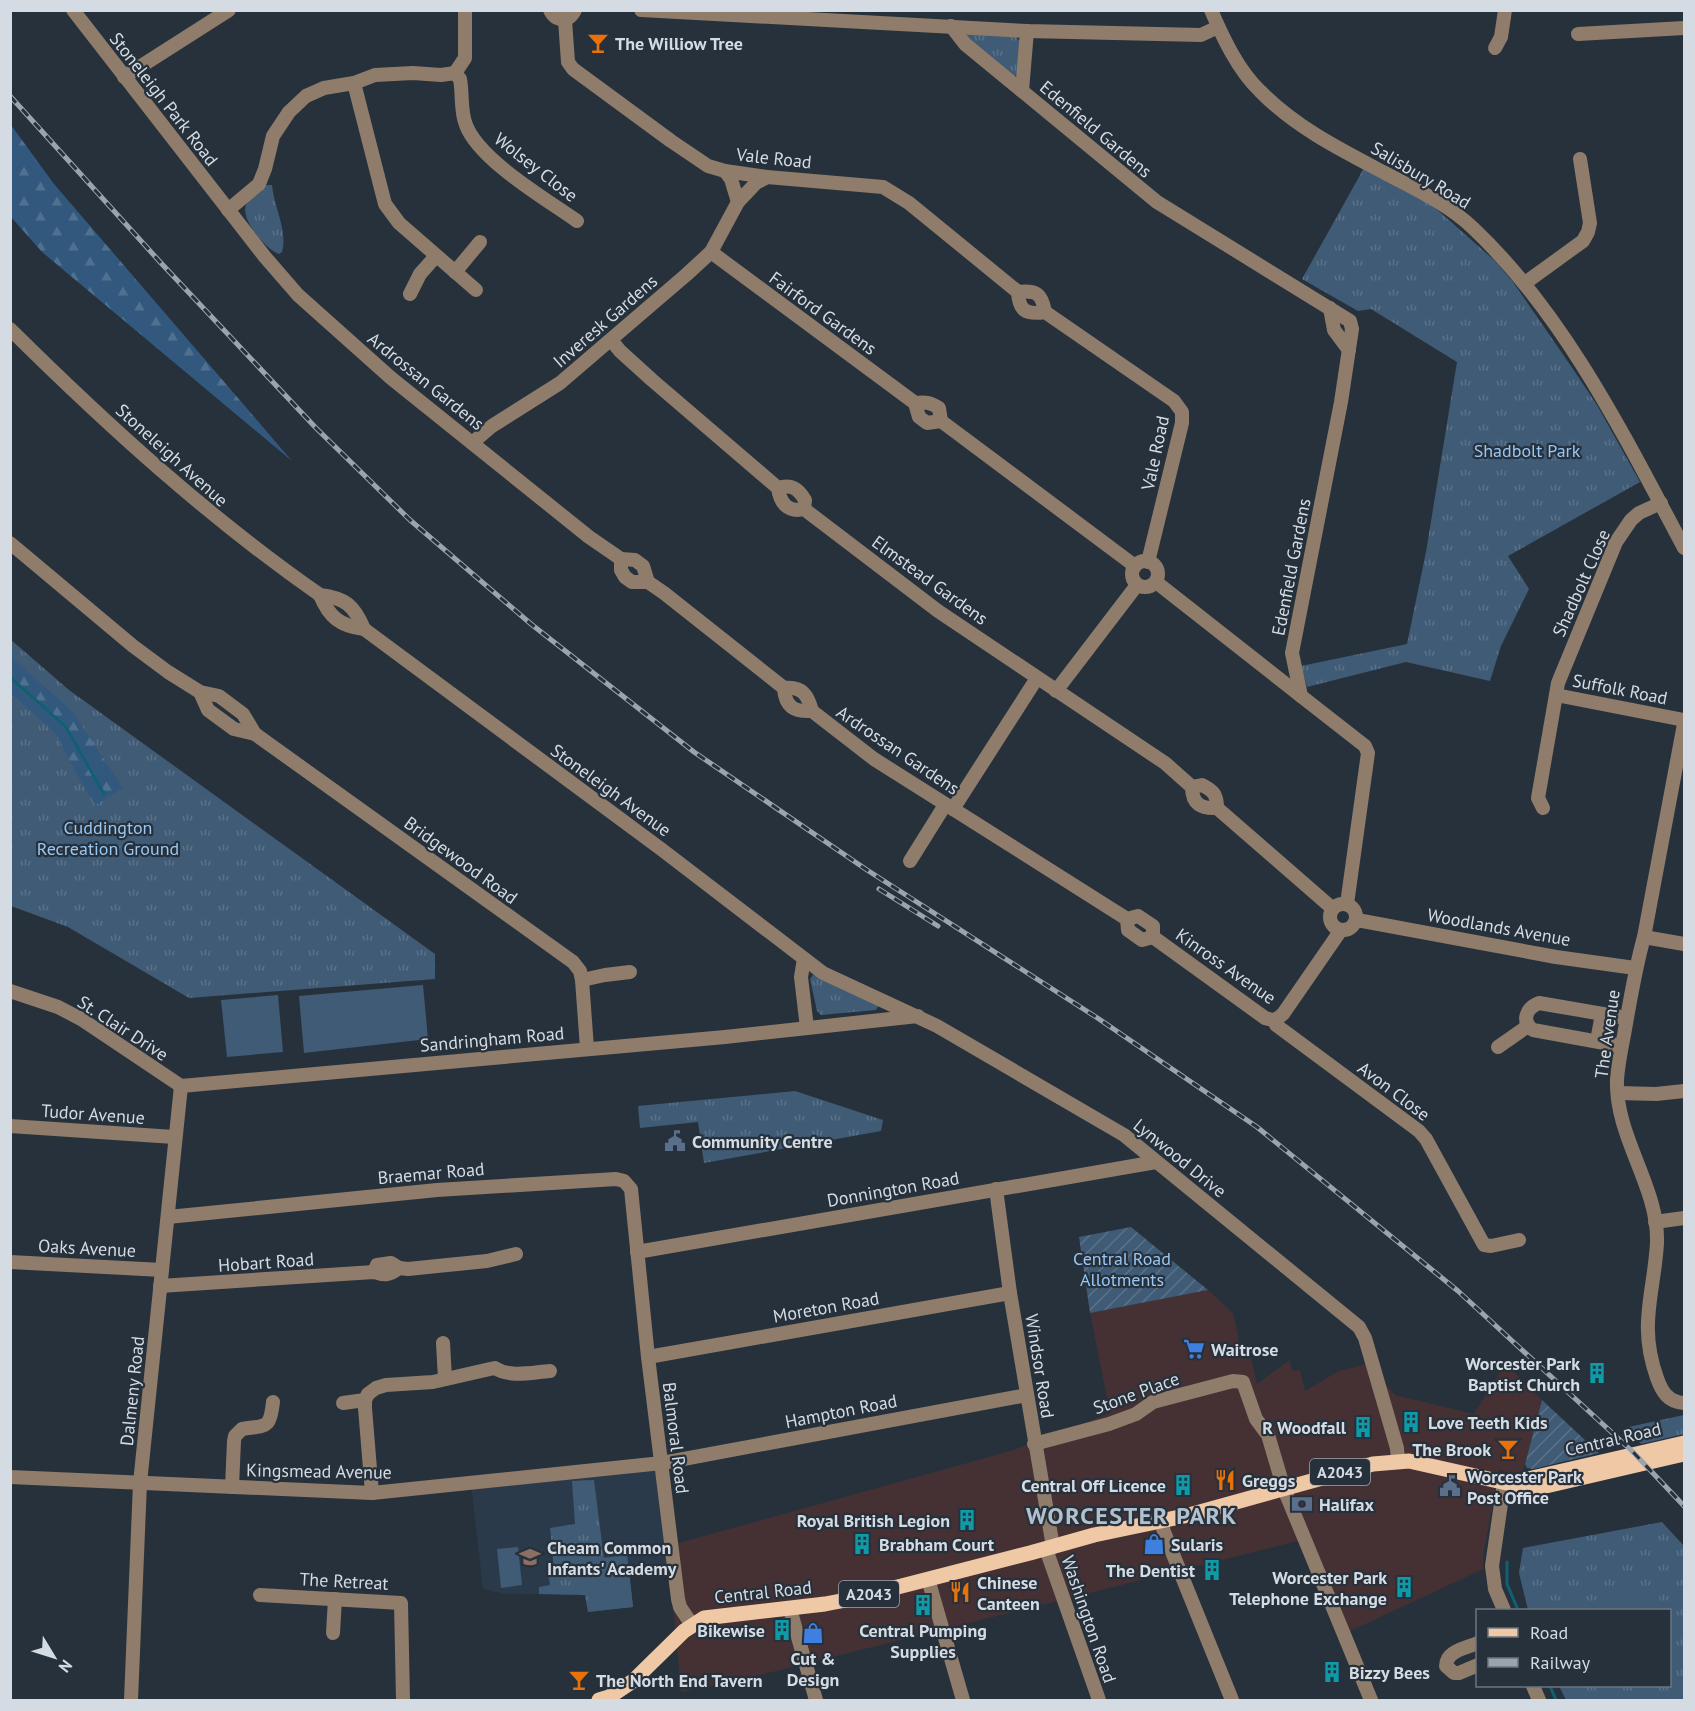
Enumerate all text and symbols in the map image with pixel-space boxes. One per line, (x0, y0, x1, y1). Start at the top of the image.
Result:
street label: Stoneleigh Park Road (105, 28, 223, 170)
bar icon: The Williow Tree (586, 31, 610, 55)
place label: The Williow Tree (615, 32, 743, 55)
street label: Edenfield Gardens (1035, 75, 1157, 183)
street label: Wolsey Close (490, 127, 582, 207)
street label: Salisbury Road (1367, 136, 1475, 214)
street label: Vale Road (734, 143, 813, 173)
street label: Fairford Gardens (765, 266, 881, 360)
street label: Inveresk Gardens (548, 269, 662, 373)
street label: Ardrossan Gardens (363, 327, 489, 435)
street label: Stoneleigh Avenue (111, 399, 233, 511)
street label: Vale Road (1136, 414, 1174, 493)
park label: Shadbolt Park (1474, 439, 1581, 462)
street label: Edenfield Gardens (1266, 496, 1316, 638)
street label: Shadbolt Close (1547, 526, 1615, 640)
street label: Elmstead Gardens (867, 530, 993, 630)
street label: Suffolk Road (1570, 669, 1670, 709)
street label: Ardrossan Gardens (832, 700, 964, 800)
street label: Stoneleigh Avenue (546, 739, 676, 841)
street label: Bridgewood Road (400, 811, 522, 909)
park label: Cuddington Recreation Ground (37, 816, 179, 860)
street label: Woodlands Avenue (1426, 903, 1572, 951)
street label: Kinross Avenue (1171, 923, 1281, 1009)
street label: The Avenue (1589, 988, 1625, 1080)
street label: St. Clair Drive (73, 990, 173, 1066)
street label: Sandringham Road (419, 1021, 565, 1057)
street label: Avon Close (1353, 1056, 1435, 1126)
street label: Tudor Avenue (40, 1099, 146, 1129)
street label: Lynwood Drive (1129, 1114, 1231, 1202)
public building icon: Community Centre (663, 1129, 687, 1153)
place label: Community Centre (692, 1130, 833, 1153)
street label: Braemar Road (377, 1157, 485, 1189)
street label: Donnington Road (825, 1166, 961, 1212)
street label: Oaks Avenue (38, 1234, 136, 1262)
street label: Hobart Road (217, 1247, 315, 1277)
park label: Central Road Allotments (1073, 1247, 1171, 1291)
street label: Moreton Road (771, 1286, 881, 1328)
street label: Windsor Road (1020, 1312, 1060, 1420)
street label: Dalmeny Road (115, 1335, 149, 1447)
supermarket icon: Waitrose (1182, 1337, 1206, 1361)
place label: Waitrose (1211, 1338, 1278, 1361)
place label: Worcester Park Baptist Church (1465, 1352, 1580, 1396)
building icon: Worcester Park Baptist Church (1585, 1361, 1609, 1385)
street label: Stone Place (1090, 1367, 1182, 1419)
street label: Balmoral Road (658, 1381, 694, 1495)
street label: Hampton Road (783, 1389, 899, 1433)
building icon: Love Teeth Kids (1399, 1410, 1423, 1434)
place label: Love Teeth Kids (1428, 1411, 1548, 1434)
building icon: R Woodfall (1351, 1415, 1375, 1439)
place label: R Woodfall (1262, 1416, 1347, 1439)
street label: Central Road (1563, 1417, 1663, 1461)
bar icon: The Brook (1496, 1437, 1520, 1461)
place label: The Brook (1412, 1438, 1491, 1461)
street label: Kingsmead Avenue (246, 1458, 392, 1484)
road number: A2043 (1310, 1459, 1370, 1485)
place label: Worcester Park Post Office (1467, 1465, 1582, 1509)
restaurant icon: Greggs (1213, 1468, 1237, 1492)
place label: Greggs (1242, 1469, 1296, 1492)
building icon: Central Off Licence (1171, 1473, 1195, 1497)
place label: Central Off Licence (1021, 1474, 1166, 1497)
public building icon: Worcester Park Post Office (1438, 1474, 1462, 1498)
bank icon: Halifax (1290, 1492, 1314, 1516)
place label: Halifax (1319, 1493, 1374, 1516)
district label: WORCESTER PARK (1026, 1500, 1238, 1531)
building icon: Royal British Legion (955, 1508, 979, 1532)
place label: Royal British Legion (797, 1509, 950, 1532)
building icon: Brabham Court (850, 1532, 874, 1556)
shop icon: Sularis (1142, 1532, 1166, 1556)
place label: Brabham Court (879, 1533, 995, 1556)
place label: Sularis (1171, 1533, 1224, 1556)
place label: Cheam Common Infants' Academy (547, 1536, 677, 1580)
school or university icon: Cheam Common Infants' Academy (518, 1545, 542, 1569)
street label: Washington Road (1056, 1552, 1122, 1686)
building icon: The Dentist (1200, 1558, 1224, 1582)
place label: The Dentist (1106, 1559, 1196, 1582)
place label: Worcester Park Telephone Exchange (1229, 1566, 1387, 1610)
street label: The Retreat (299, 1567, 389, 1595)
place label: Chinese Canteen (977, 1571, 1040, 1615)
street label: Central Road (713, 1575, 813, 1609)
building icon: Worcester Park Telephone Exchange (1392, 1575, 1416, 1599)
restaurant icon: Chinese Canteen (948, 1580, 972, 1604)
road number: A2043 (839, 1581, 899, 1607)
building icon: Central Pumping Supplies (911, 1593, 935, 1617)
legend (1476, 1609, 1671, 1687)
building icon: Bikewise (770, 1618, 794, 1642)
place label: Bikewise (697, 1619, 765, 1642)
place label: Central Pumping Supplies (859, 1619, 987, 1663)
shop icon: Cut & Design (801, 1621, 825, 1645)
text: Road (1530, 1621, 1568, 1644)
north arrow (24, 1627, 84, 1687)
place label: Cut & Design (787, 1647, 839, 1691)
text: Railway (1530, 1651, 1591, 1674)
text: N (55, 1656, 77, 1677)
building icon: Bizzy Bees (1320, 1660, 1344, 1684)
place label: Bizzy Bees (1349, 1661, 1430, 1684)
bar icon: The North End Tavern (567, 1668, 591, 1692)
place label: The North End Tavern (596, 1669, 763, 1692)

